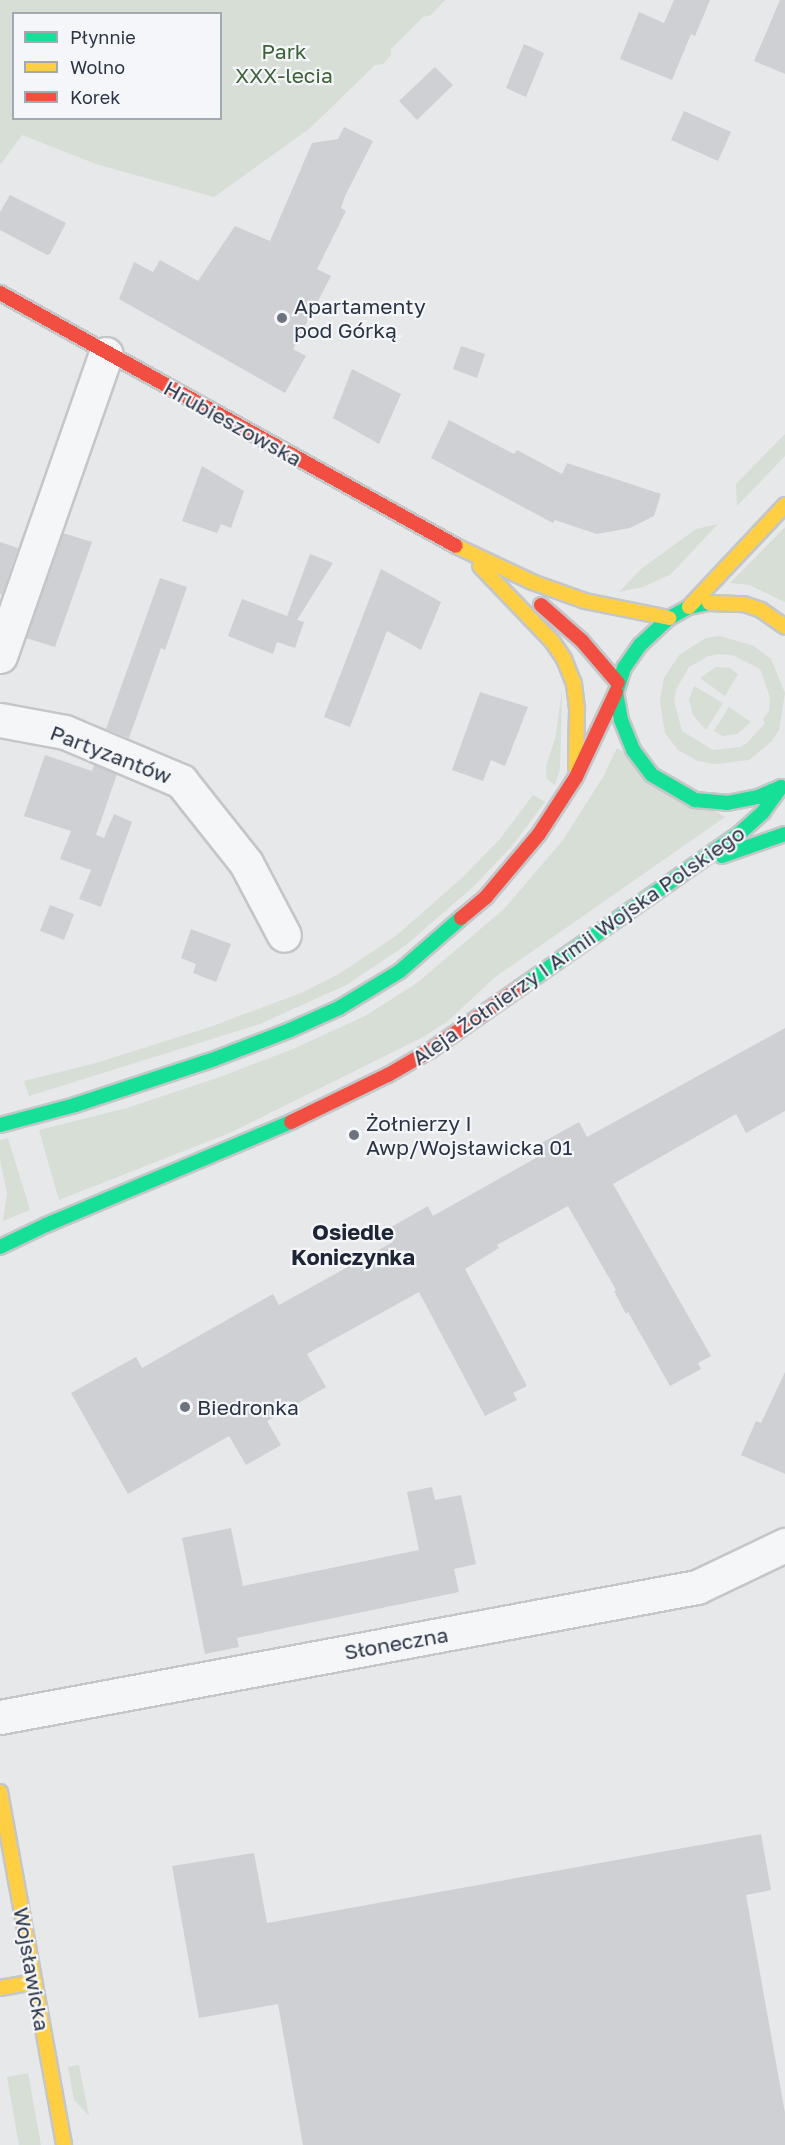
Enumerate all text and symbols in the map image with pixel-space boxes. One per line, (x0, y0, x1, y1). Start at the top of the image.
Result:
legend (12, 12, 222, 120)
text: Płynnie (70, 26, 136, 48)
park label: Park XXX-lecia (235, 38, 333, 88)
text: Wolno (70, 56, 125, 78)
text: Korek (70, 86, 120, 108)
place label: Apartamenty pod Górką (294, 293, 426, 343)
marker: Apartamenty pod Górką (275, 311, 289, 325)
street label: Hrubieszowska (160, 375, 306, 471)
street label: Partyzantów (47, 719, 175, 789)
street label: Aleja Żołnierzy I Armii Wojska Polskiego (407, 820, 749, 1070)
place label: Żołnierzy I Awp/Wojsławicka 01 (366, 1110, 573, 1160)
marker: Żołnierzy I Awp/Wojsławicka 01 (347, 1128, 361, 1142)
district label: Osiedle Koniczynka (291, 1218, 415, 1270)
place label: Biedronka (197, 1394, 299, 1420)
marker: Biedronka (178, 1400, 192, 1414)
street label: Słoneczna (342, 1621, 450, 1665)
street label: Wojsławicka (9, 1905, 55, 2033)

